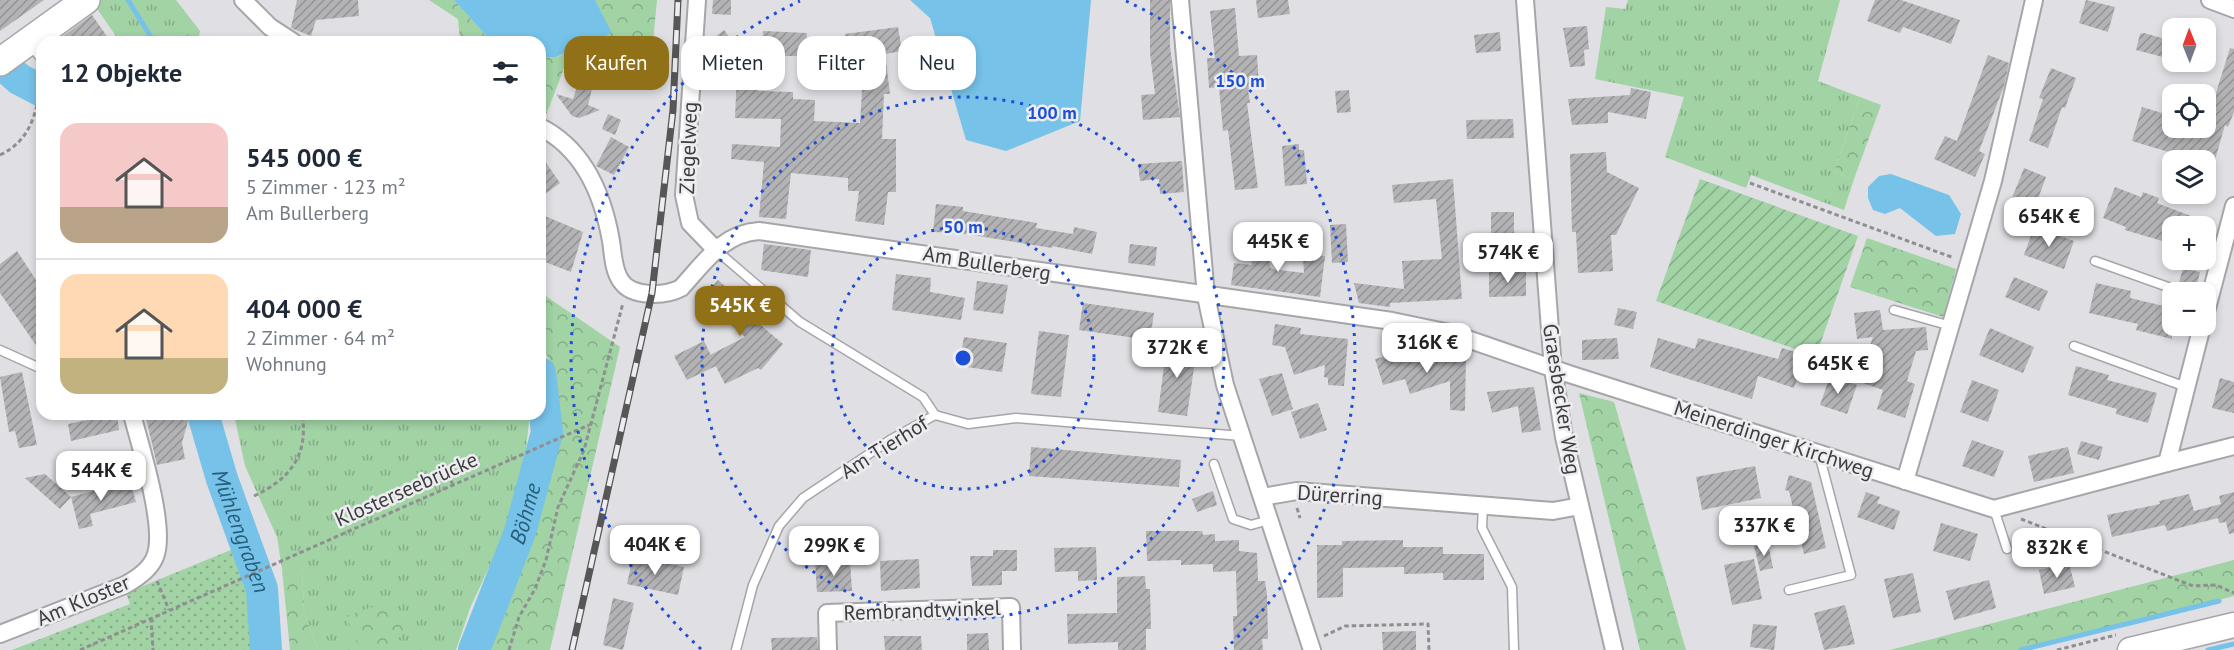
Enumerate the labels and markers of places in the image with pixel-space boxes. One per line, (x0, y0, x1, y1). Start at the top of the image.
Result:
pin: 654K € (2000, 197, 2098, 248)
pin: 445K € (1229, 222, 1327, 273)
pin: 574K € (1459, 233, 1557, 284)
pin: 545K € (691, 286, 789, 337)
pin: 316K € (1378, 323, 1476, 374)
pin: 372K € (1128, 328, 1226, 379)
pin: 645K € (1789, 344, 1887, 395)
centre of rings (953, 348, 973, 368)
pin: 544K € (52, 451, 150, 502)
pin: 337K € (1715, 506, 1813, 557)
pin: 404K € (606, 525, 704, 576)
pin: 299K € (785, 526, 883, 577)
pin: 832K € (2008, 528, 2106, 579)

